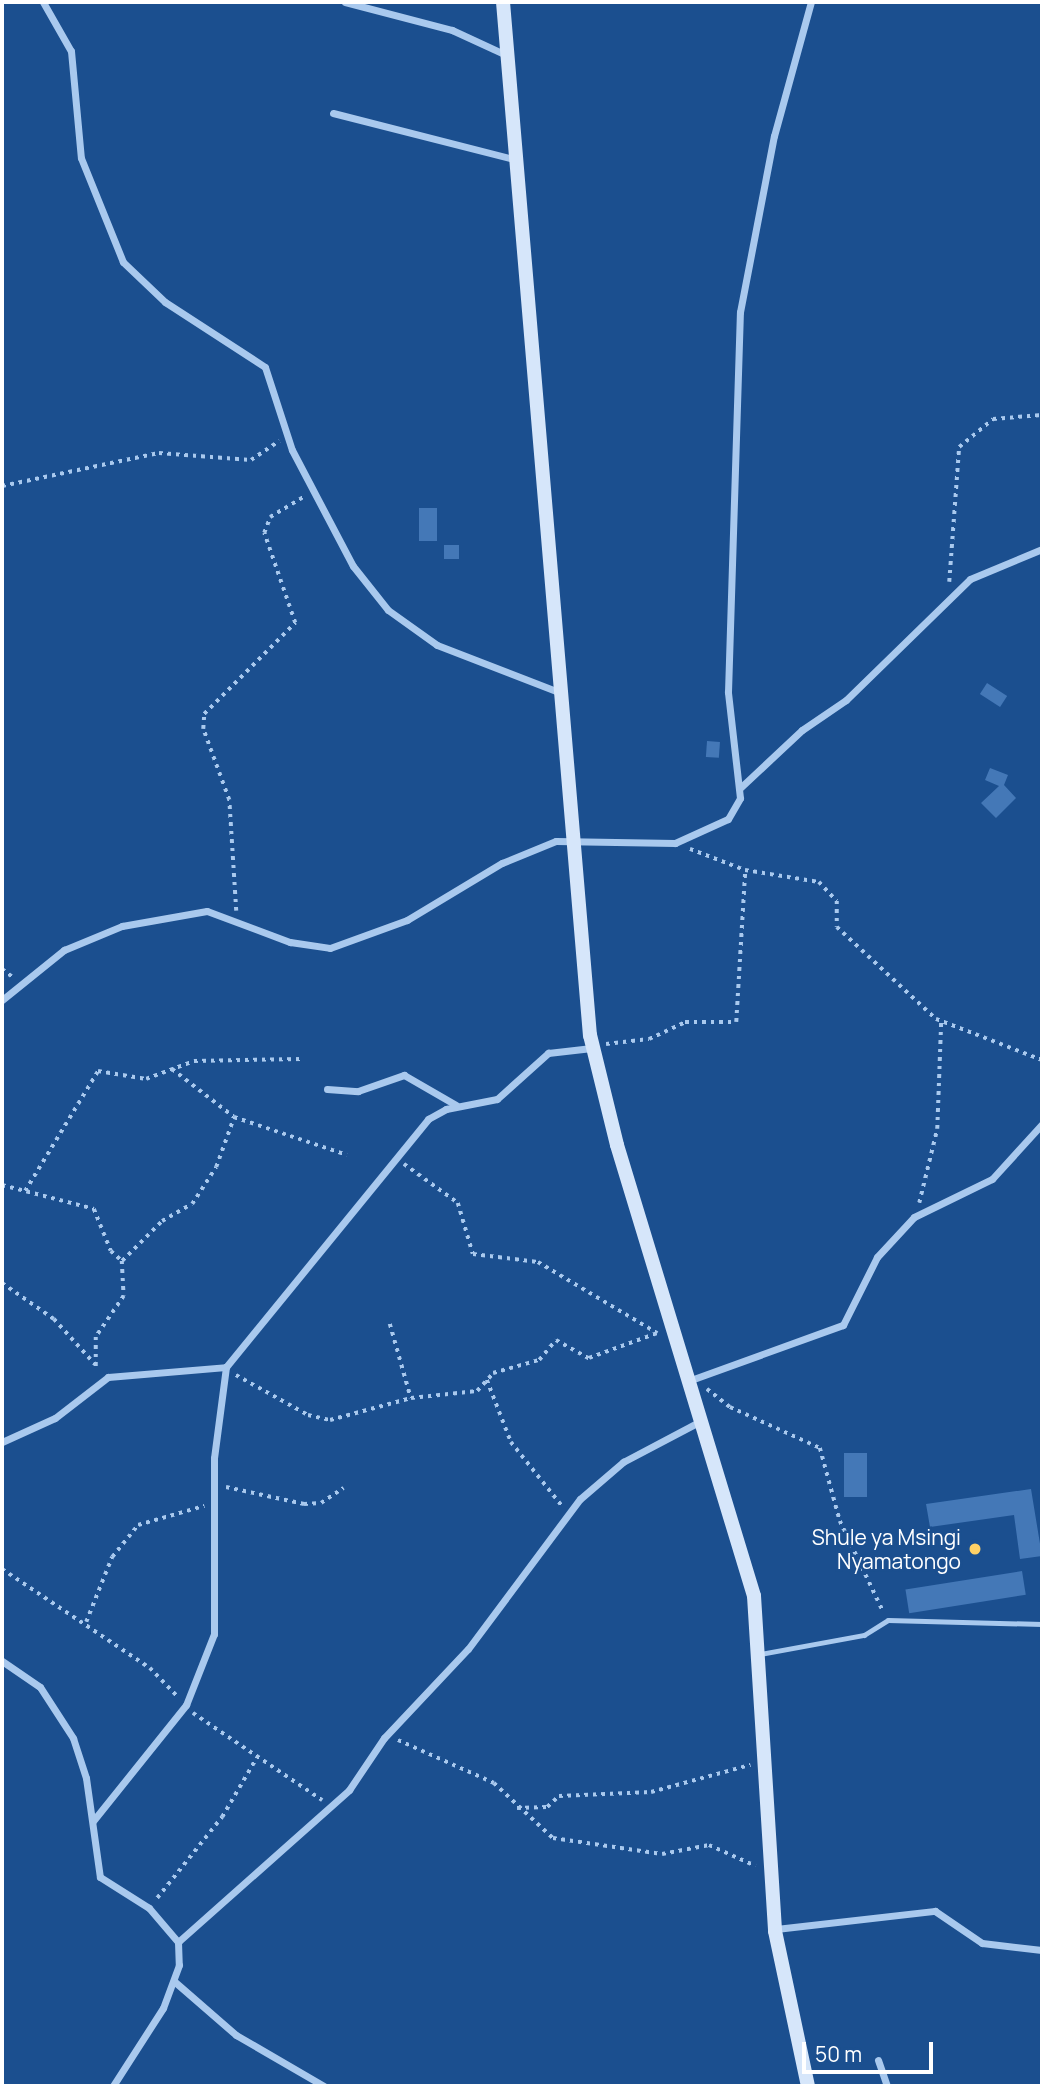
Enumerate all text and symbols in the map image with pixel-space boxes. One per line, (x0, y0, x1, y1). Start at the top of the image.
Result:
place label: Shule ya Msingi Nyamatongo (812, 1524, 961, 1574)
marker: Shule ya Msingi Nyamatongo (967, 1541, 983, 1557)
scale bar (806, 2028, 937, 2072)
text: 50 m (815, 2040, 862, 2068)

